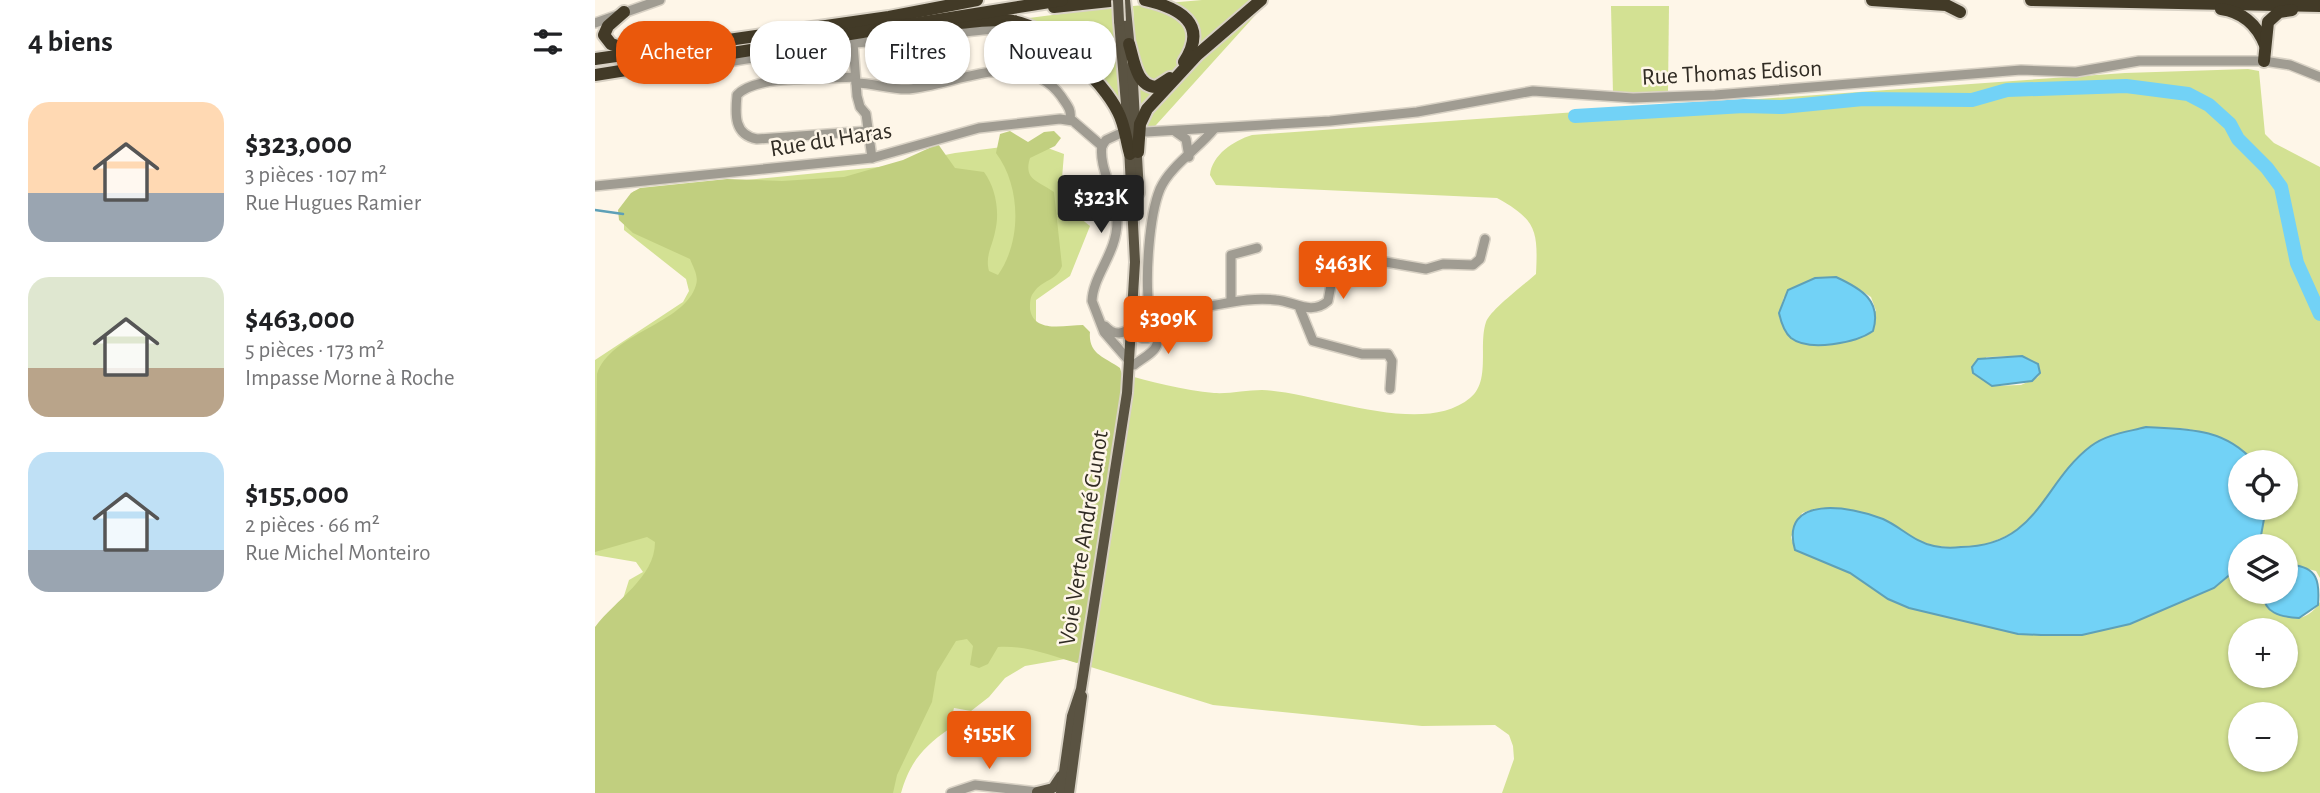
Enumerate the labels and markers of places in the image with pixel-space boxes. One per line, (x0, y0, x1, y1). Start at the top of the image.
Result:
pin: $323K (1052, 176, 1150, 235)
pin: $463K (1294, 242, 1392, 301)
pin: $309K (1119, 296, 1217, 356)
pin: $155K (940, 712, 1038, 771)

